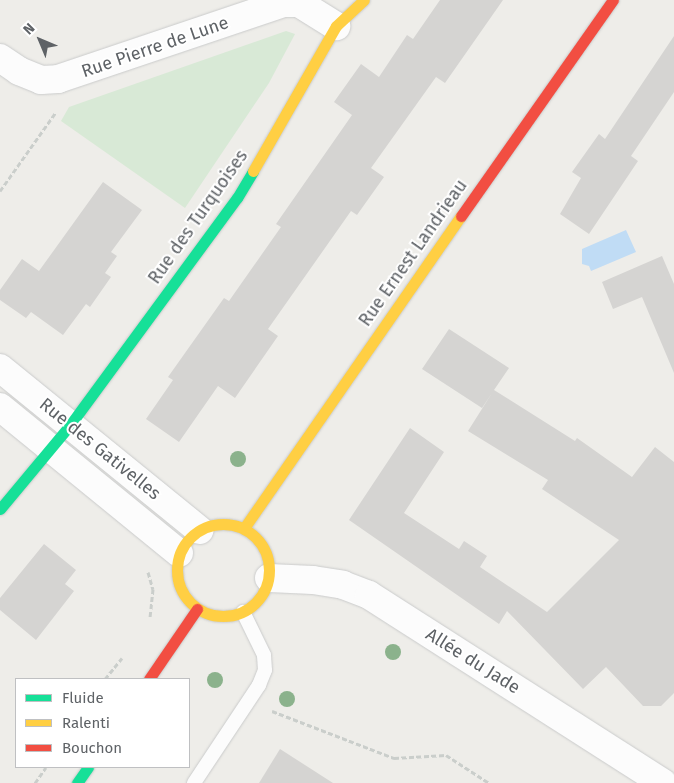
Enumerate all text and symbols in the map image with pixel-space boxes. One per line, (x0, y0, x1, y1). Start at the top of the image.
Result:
street label: Rue Pierre de Lune (79, 12, 231, 82)
north arrow (15, 15, 65, 65)
text: N (20, 20, 38, 38)
street label: Rue des Turquoises (144, 146, 252, 288)
street label: Rue Ernest Landrieau (354, 175, 472, 331)
street label: Rue des Gativelles (35, 394, 165, 504)
street label: Allée du Jade (422, 623, 524, 699)
legend (15, 678, 190, 768)
text: Fluide (62, 689, 104, 707)
text: Ralenti (62, 714, 110, 732)
text: Bouchon (62, 739, 122, 757)

